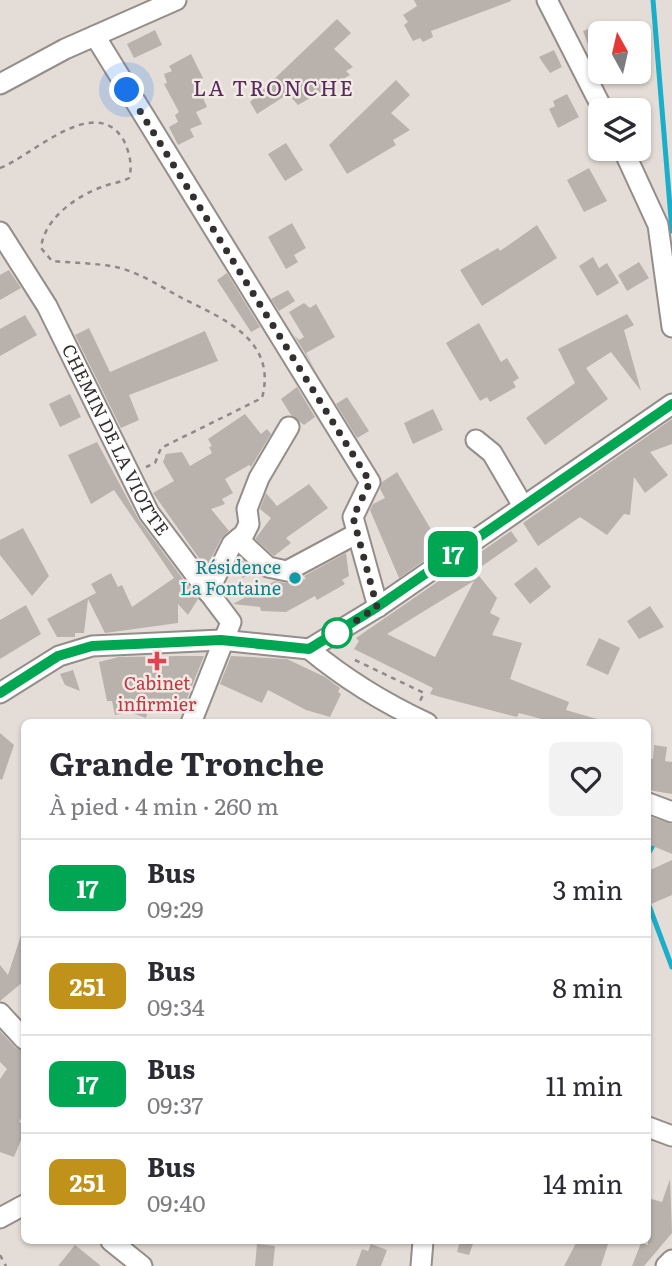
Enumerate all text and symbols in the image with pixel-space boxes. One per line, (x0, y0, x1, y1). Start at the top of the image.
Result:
north arrow (588, 21, 651, 84)
map controls (588, 21, 651, 161)
district label: LA TRONCHE (193, 71, 355, 102)
your location (109, 72, 144, 107)
button: layers (588, 98, 651, 161)
street label: CHEMIN DE LA VIOTTE (56, 339, 176, 541)
line badge: 17 (421, 531, 484, 577)
text: 17 (442, 536, 464, 571)
place label: Résidence La Fontaine (180, 553, 281, 601)
marker: Résidence La Fontaine (287, 570, 303, 586)
unlabelled marker (322, 618, 352, 648)
marker: Cabinet infirmier (147, 651, 167, 671)
place label: Cabinet infirmier (118, 669, 197, 717)
text: Grande Tronche (49, 737, 324, 786)
button: heart (549, 742, 623, 816)
text: À pied · 4 min · 260 m (49, 788, 279, 822)
text: Bus (147, 852, 195, 891)
text: 3 min (553, 869, 623, 908)
text: 17 (76, 870, 99, 905)
text: 09:29 (147, 891, 203, 925)
text: Bus (147, 950, 195, 989)
text: 8 min (552, 967, 623, 1006)
text: 251 (70, 968, 105, 1003)
text: 09:34 (147, 989, 205, 1023)
text: Bus (147, 1048, 195, 1087)
text: 11 min (546, 1065, 623, 1104)
text: 17 (76, 1066, 99, 1101)
text: 09:37 (147, 1087, 203, 1121)
text: Bus (147, 1146, 195, 1185)
text: 14 min (543, 1163, 623, 1202)
text: 251 (70, 1164, 105, 1199)
text: 09:40 (147, 1185, 206, 1219)

